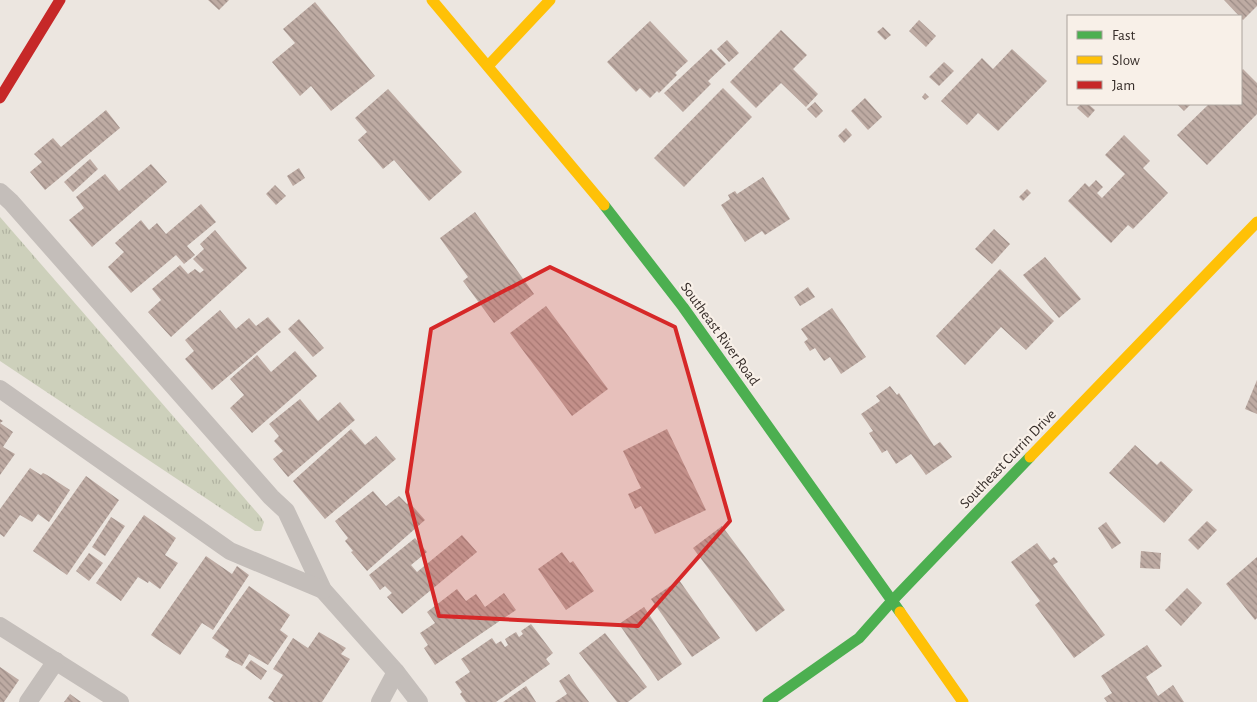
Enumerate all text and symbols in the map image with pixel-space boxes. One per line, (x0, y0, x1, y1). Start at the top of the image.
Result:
legend (1067, 15, 1242, 105)
text: Fast (1112, 28, 1136, 43)
text: Slow (1112, 53, 1140, 68)
text: Jam (1112, 78, 1135, 93)
street label: Southeast River Road (678, 280, 762, 388)
street label: Southeast Currin Drive (957, 407, 1059, 511)

